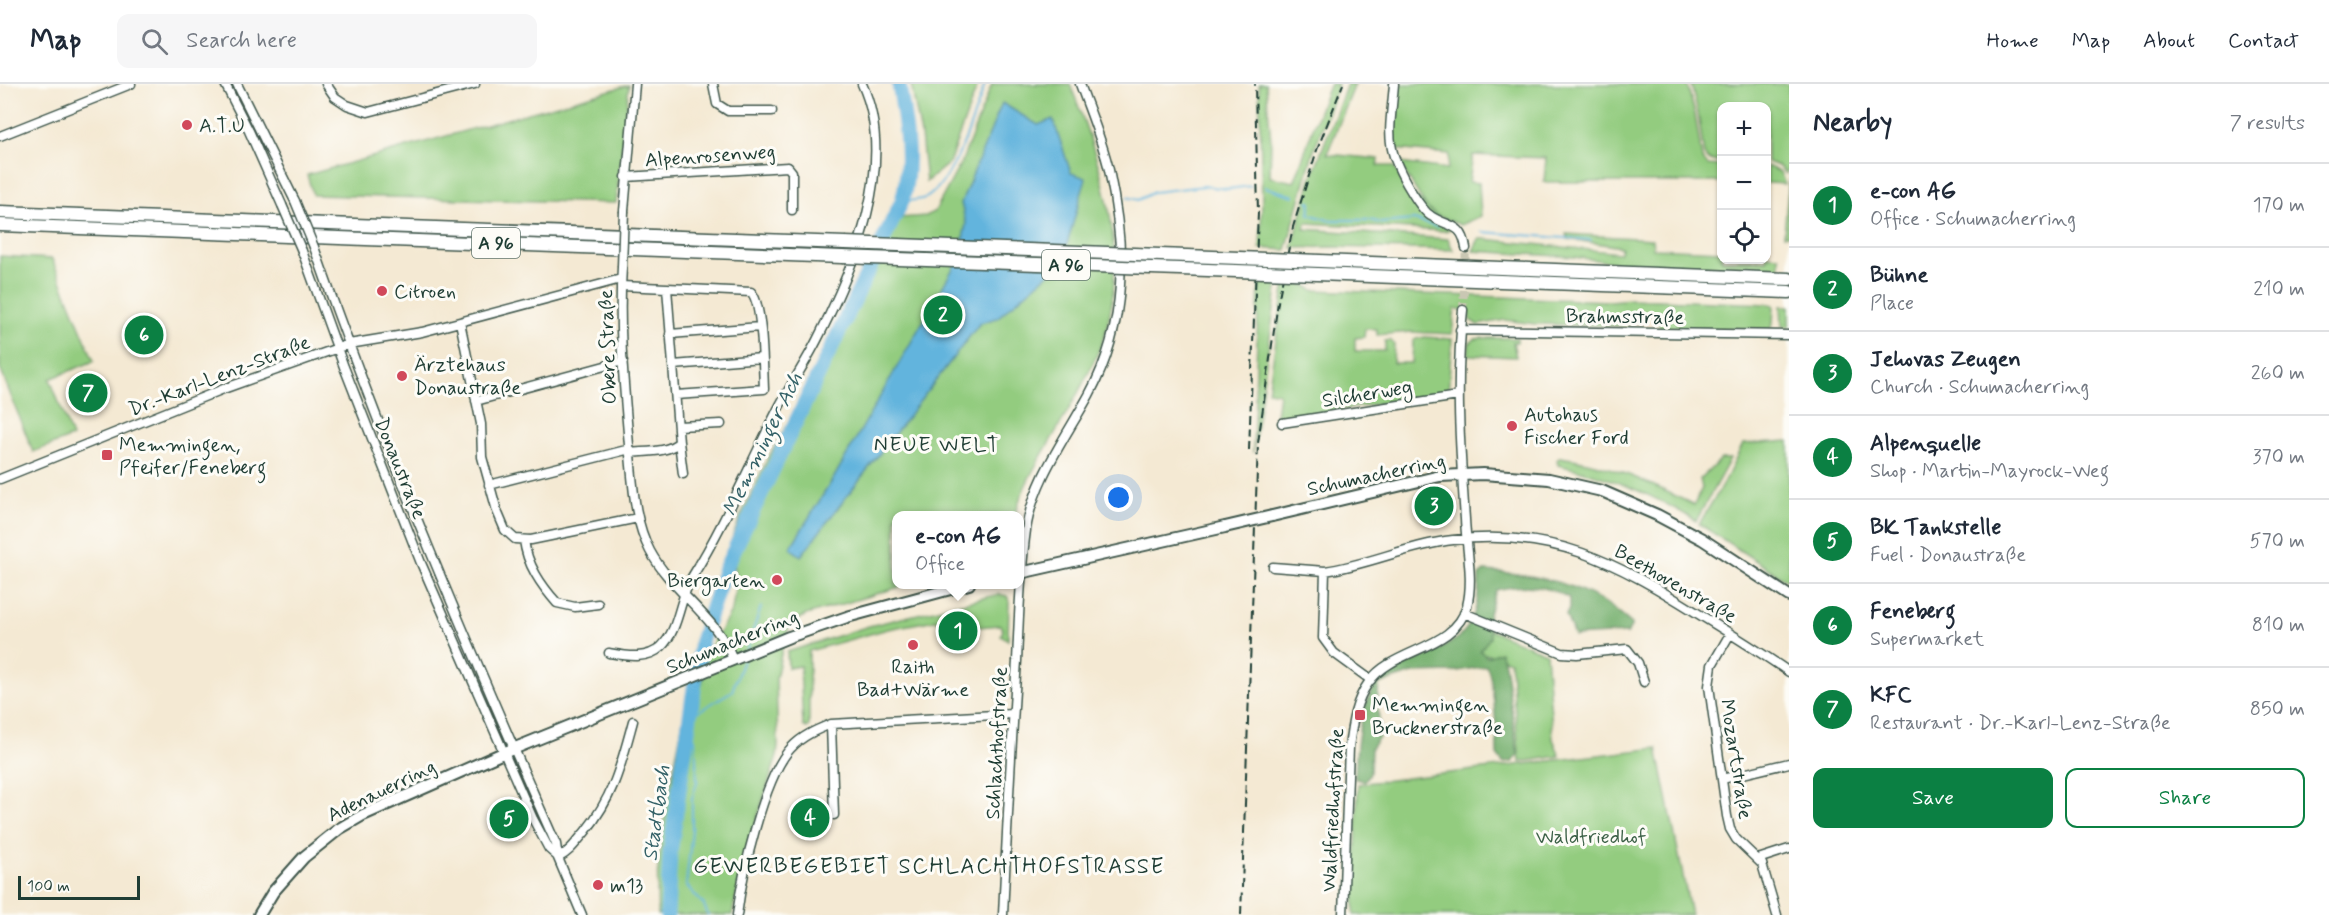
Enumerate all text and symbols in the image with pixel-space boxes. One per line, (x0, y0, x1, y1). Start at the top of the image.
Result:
search box (117, 14, 537, 68)
text: Map (30, 23, 81, 60)
icon: search (138, 25, 171, 58)
text: Search here (186, 27, 297, 55)
text: Home (1987, 27, 2039, 55)
text: Map (2072, 27, 2110, 55)
text: About (2143, 27, 2195, 55)
text: Contact (2228, 27, 2299, 55)
map controls (1717, 102, 1771, 264)
button: + (1717, 102, 1771, 156)
text: Nearby (1813, 106, 1892, 140)
text: 7 results (2230, 110, 2305, 137)
place label: A.T.U (199, 113, 245, 140)
marker: A.T.U (180, 118, 194, 132)
street label: Alpenrosenweg (644, 138, 776, 175)
button: − (1717, 156, 1771, 210)
text: e-con AG (1870, 178, 1956, 206)
text: 1 (1828, 192, 1837, 219)
text: 170 m (2253, 192, 2305, 219)
text: Office · Schumacherring (1870, 206, 2076, 233)
button: locate (1717, 210, 1771, 264)
road number: A 96 (472, 228, 520, 258)
road number: A 96 (1042, 250, 1090, 280)
text: Bühne (1870, 262, 1928, 290)
text: 2 (1828, 276, 1837, 303)
text: 210 m (2253, 276, 2305, 303)
place label: Citroen (394, 279, 456, 306)
marker: Citroen (375, 284, 389, 298)
street label: Obere Straße (593, 289, 624, 405)
text: Place (1870, 290, 1914, 317)
pin: 2 (924, 292, 962, 338)
street label: Brahmsstraße (1566, 303, 1685, 332)
pin: 6 (124, 312, 164, 358)
street label: Dr.-Karl-Lenz-Straße (125, 329, 314, 423)
text: Jehovas Zeugen (1870, 346, 2021, 374)
place label: Ärztehaus Donaustraße (414, 352, 521, 402)
text: 3 (1828, 360, 1837, 387)
text: 260 m (2251, 360, 2305, 387)
water label: Memminger Ach (716, 368, 812, 522)
marker: Ärztehaus Donaustraße (395, 369, 409, 383)
pin: 7 (68, 370, 107, 416)
street label: Silcherweg (1320, 374, 1414, 416)
text: Church · Schumacherring (1870, 374, 2089, 401)
place label: Autohaus Fischer Ford (1524, 402, 1629, 452)
street label: Donaustraße (367, 414, 432, 523)
marker: Autohaus Fischer Ford (1505, 419, 1519, 433)
text: Alpenquelle (1870, 430, 1981, 458)
district label: NEUE WELT (874, 431, 1000, 459)
place label: Memmingen, Pfeifer/Feneberg (119, 432, 266, 484)
text: 4 (1827, 444, 1838, 471)
text: 370 m (2253, 444, 2305, 471)
marker: Memmingen, Pfeifer/Feneberg (100, 448, 114, 462)
street label: Schumacherring (1305, 448, 1448, 503)
text: Shop · Martin-Mayrock-Weg (1870, 458, 2109, 485)
your location (1104, 483, 1133, 512)
pin: 3 (1414, 484, 1454, 528)
popup (892, 511, 1024, 589)
text: BK Tankstelle (1870, 514, 2002, 542)
text: e-con AG (915, 523, 1001, 551)
text: 5 (1827, 528, 1839, 555)
text: 570 m (2250, 528, 2305, 555)
street label: Beethovenstraße (1609, 538, 1742, 630)
text: Fuel · Donaustraße (1870, 542, 2026, 569)
text: Office (915, 551, 965, 578)
place label: Biergarten (667, 568, 765, 596)
marker: Biergarten (770, 573, 784, 587)
text: Feneberg (1870, 598, 1955, 626)
street label: Schumacherring (662, 604, 803, 681)
pin: 1 (938, 608, 978, 654)
text: 6 (1827, 612, 1838, 639)
text: 810 m (2252, 612, 2305, 639)
text: Supermarket (1870, 626, 1984, 653)
marker: Raith Bad+Wärme (906, 638, 920, 652)
place label: Raith Bad+Wärme (857, 654, 969, 704)
street label: Schlachthofstraße (980, 666, 1015, 820)
text: KFC (1870, 682, 1912, 710)
place label: Memmingen Brucknerstraße (1372, 692, 1503, 742)
text: 7 (1826, 696, 1839, 723)
text: 850 m (2250, 696, 2305, 723)
street label: Mozartstraße (1713, 697, 1758, 821)
marker: Memmingen Brucknerstraße (1353, 708, 1367, 722)
text: Restaurant · Dr.-Karl-Lenz-Straße (1870, 710, 2171, 737)
street label: Waldfriedhofstraße (1316, 727, 1351, 893)
street label: Adenauerring (323, 753, 440, 829)
water label: Stadtbach (636, 763, 678, 863)
button: Save (1813, 768, 2053, 828)
button: Share (2065, 768, 2305, 828)
pin: 5 (490, 796, 528, 842)
pin: 4 (790, 796, 830, 840)
park label: Waldfriedhof (1536, 824, 1646, 851)
district label: GEWERBEGEBIET SCHLACHTHOFSTRASSE (693, 853, 1165, 881)
scale bar (18, 873, 140, 900)
place label: m13 (610, 873, 643, 900)
text: 100 m (27, 876, 70, 897)
marker: m13 (591, 878, 605, 892)

